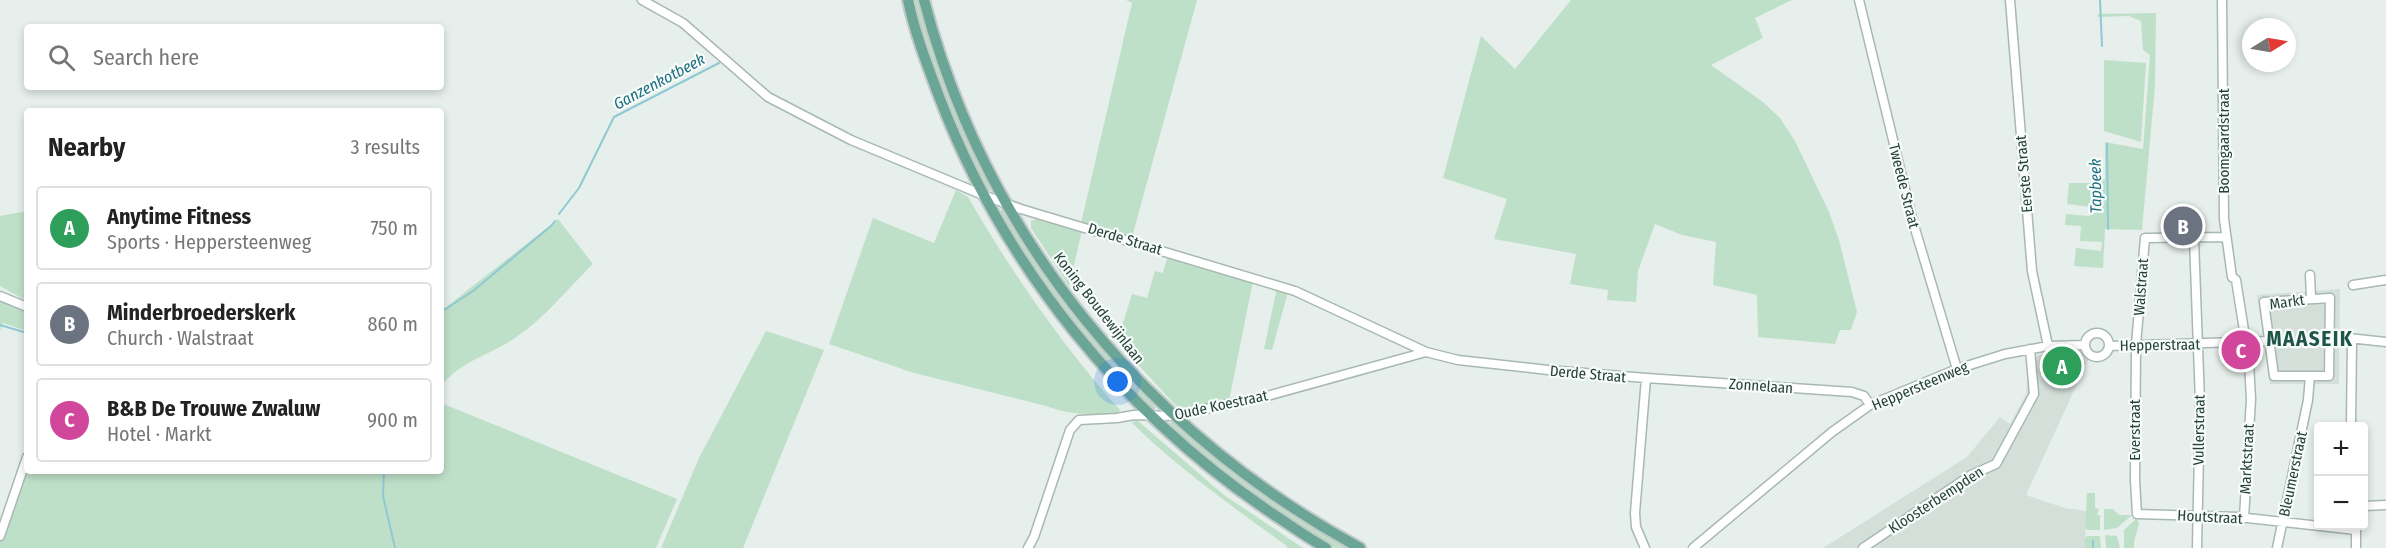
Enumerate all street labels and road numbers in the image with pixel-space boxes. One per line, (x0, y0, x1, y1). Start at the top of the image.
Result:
street label: Boomgaardstraat (2215, 88, 2233, 194)
street label: Eerste Straat (2012, 134, 2036, 214)
street label: Tweede Straat (1885, 142, 1923, 230)
street label: Derde Straat (1086, 219, 1164, 259)
street label: Koning Boudewijnlaan (1050, 249, 1148, 367)
street label: Walstraat (2130, 258, 2152, 316)
street label: Markt (2268, 291, 2306, 313)
street label: Hepperstraat (2120, 335, 2200, 355)
street label: Heppersteenweg (1869, 358, 1971, 414)
street label: Derde Straat (1549, 362, 1627, 386)
street label: Zonnelaan (1728, 375, 1794, 397)
street label: Oude Koestraat (1173, 386, 1269, 424)
street label: Vullerstraat (2189, 394, 2209, 466)
street label: Everstraat (2126, 399, 2144, 461)
street label: Marktstraat (2236, 423, 2258, 495)
street label: Bleumerstraat (2275, 430, 2311, 518)
street label: Kloosterbempden (1885, 463, 1987, 537)
street label: Houtstraat (2177, 506, 2243, 528)

